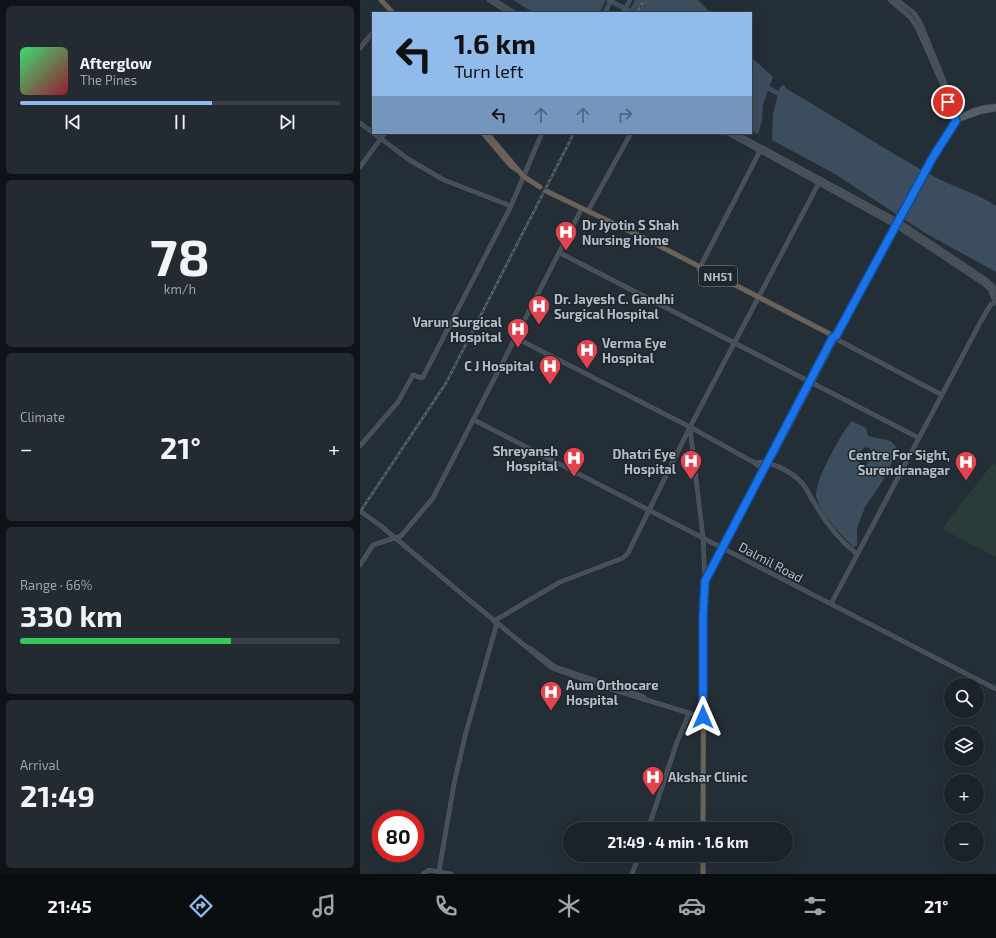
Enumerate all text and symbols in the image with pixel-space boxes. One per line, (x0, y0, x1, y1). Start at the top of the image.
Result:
text: 1.6 km (454, 26, 536, 60)
icon: left (388, 28, 440, 80)
text: Afterglow (80, 54, 152, 72)
text: Turn left (454, 60, 524, 82)
text: The Pines (80, 72, 137, 88)
pin (931, 85, 965, 119)
icon: arrive (937, 91, 959, 113)
icon: left (488, 104, 510, 126)
icon: ahead (530, 104, 552, 126)
icon: ahead (572, 104, 594, 126)
icon: right (614, 104, 636, 126)
icon: previous (62, 111, 84, 133)
icon: pause (169, 111, 191, 133)
icon: next (276, 111, 298, 133)
place label: Dr Jyotin S Shah Nursing Home (582, 217, 679, 248)
hospital icon: Dr Jyotin S Shah Nursing Home (553, 219, 579, 252)
text: 78 (150, 224, 210, 286)
road number: NH51 (699, 266, 737, 286)
text: km/h (164, 281, 196, 297)
place label: Dr. Jayesh C. Gandhi Surgical Hospital (554, 291, 674, 322)
hospital icon: Dr. Jayesh C. Gandhi Surgical Hospital (526, 293, 552, 326)
place label: Varun Surgical Hospital (412, 314, 503, 345)
hospital icon: Varun Surgical Hospital (505, 316, 531, 349)
place label: Verma Eye Hospital (602, 335, 666, 366)
hospital icon: Verma Eye Hospital (574, 337, 600, 370)
hospital icon: C J Hospital (537, 353, 563, 386)
place label: C J Hospital (464, 358, 535, 374)
text: Climate (20, 409, 65, 425)
text: 21° (160, 429, 201, 465)
text: − (20, 435, 33, 461)
text: + (328, 435, 340, 461)
place label: Shreyansh Hospital (493, 443, 559, 474)
hospital icon: Shreyansh Hospital (561, 445, 587, 478)
place label: Dhatri Eye Hospital (613, 446, 677, 477)
place label: Centre For Sight, Surendranagar (848, 447, 950, 478)
hospital icon: Dhatri Eye Hospital (678, 448, 704, 481)
hospital icon: Centre For Sight, Surendranagar (953, 449, 979, 482)
street label: Dalmil Road (736, 538, 806, 586)
text: Range · 66% (20, 577, 92, 593)
text: 330 km (20, 597, 123, 633)
place label: Aum Orthocare Hospital (566, 677, 659, 708)
map controls (944, 678, 984, 862)
button: search (944, 678, 984, 718)
hospital icon: Aum Orthocare Hospital (538, 679, 564, 712)
position arrow (682, 696, 724, 738)
button: layers (944, 726, 984, 766)
text: Arrival (20, 757, 60, 773)
hospital icon: Akshar Clinic (640, 764, 666, 797)
place label: Akshar Clinic (668, 769, 748, 785)
button: + (944, 774, 984, 814)
text: 21:49 (20, 777, 95, 813)
speed limit sign: 80 (372, 810, 424, 862)
button: − (944, 822, 984, 862)
text: 21:49 · 4 min · 1.6 km (608, 833, 748, 851)
icon: directions (187, 892, 215, 920)
icon: music (310, 892, 338, 920)
icon: phone (432, 892, 460, 920)
icon: climate (555, 892, 583, 920)
icon: car (678, 892, 706, 920)
icon: filters (801, 892, 829, 920)
text: 21:45 (47, 895, 92, 917)
text: 21° (924, 895, 949, 917)

